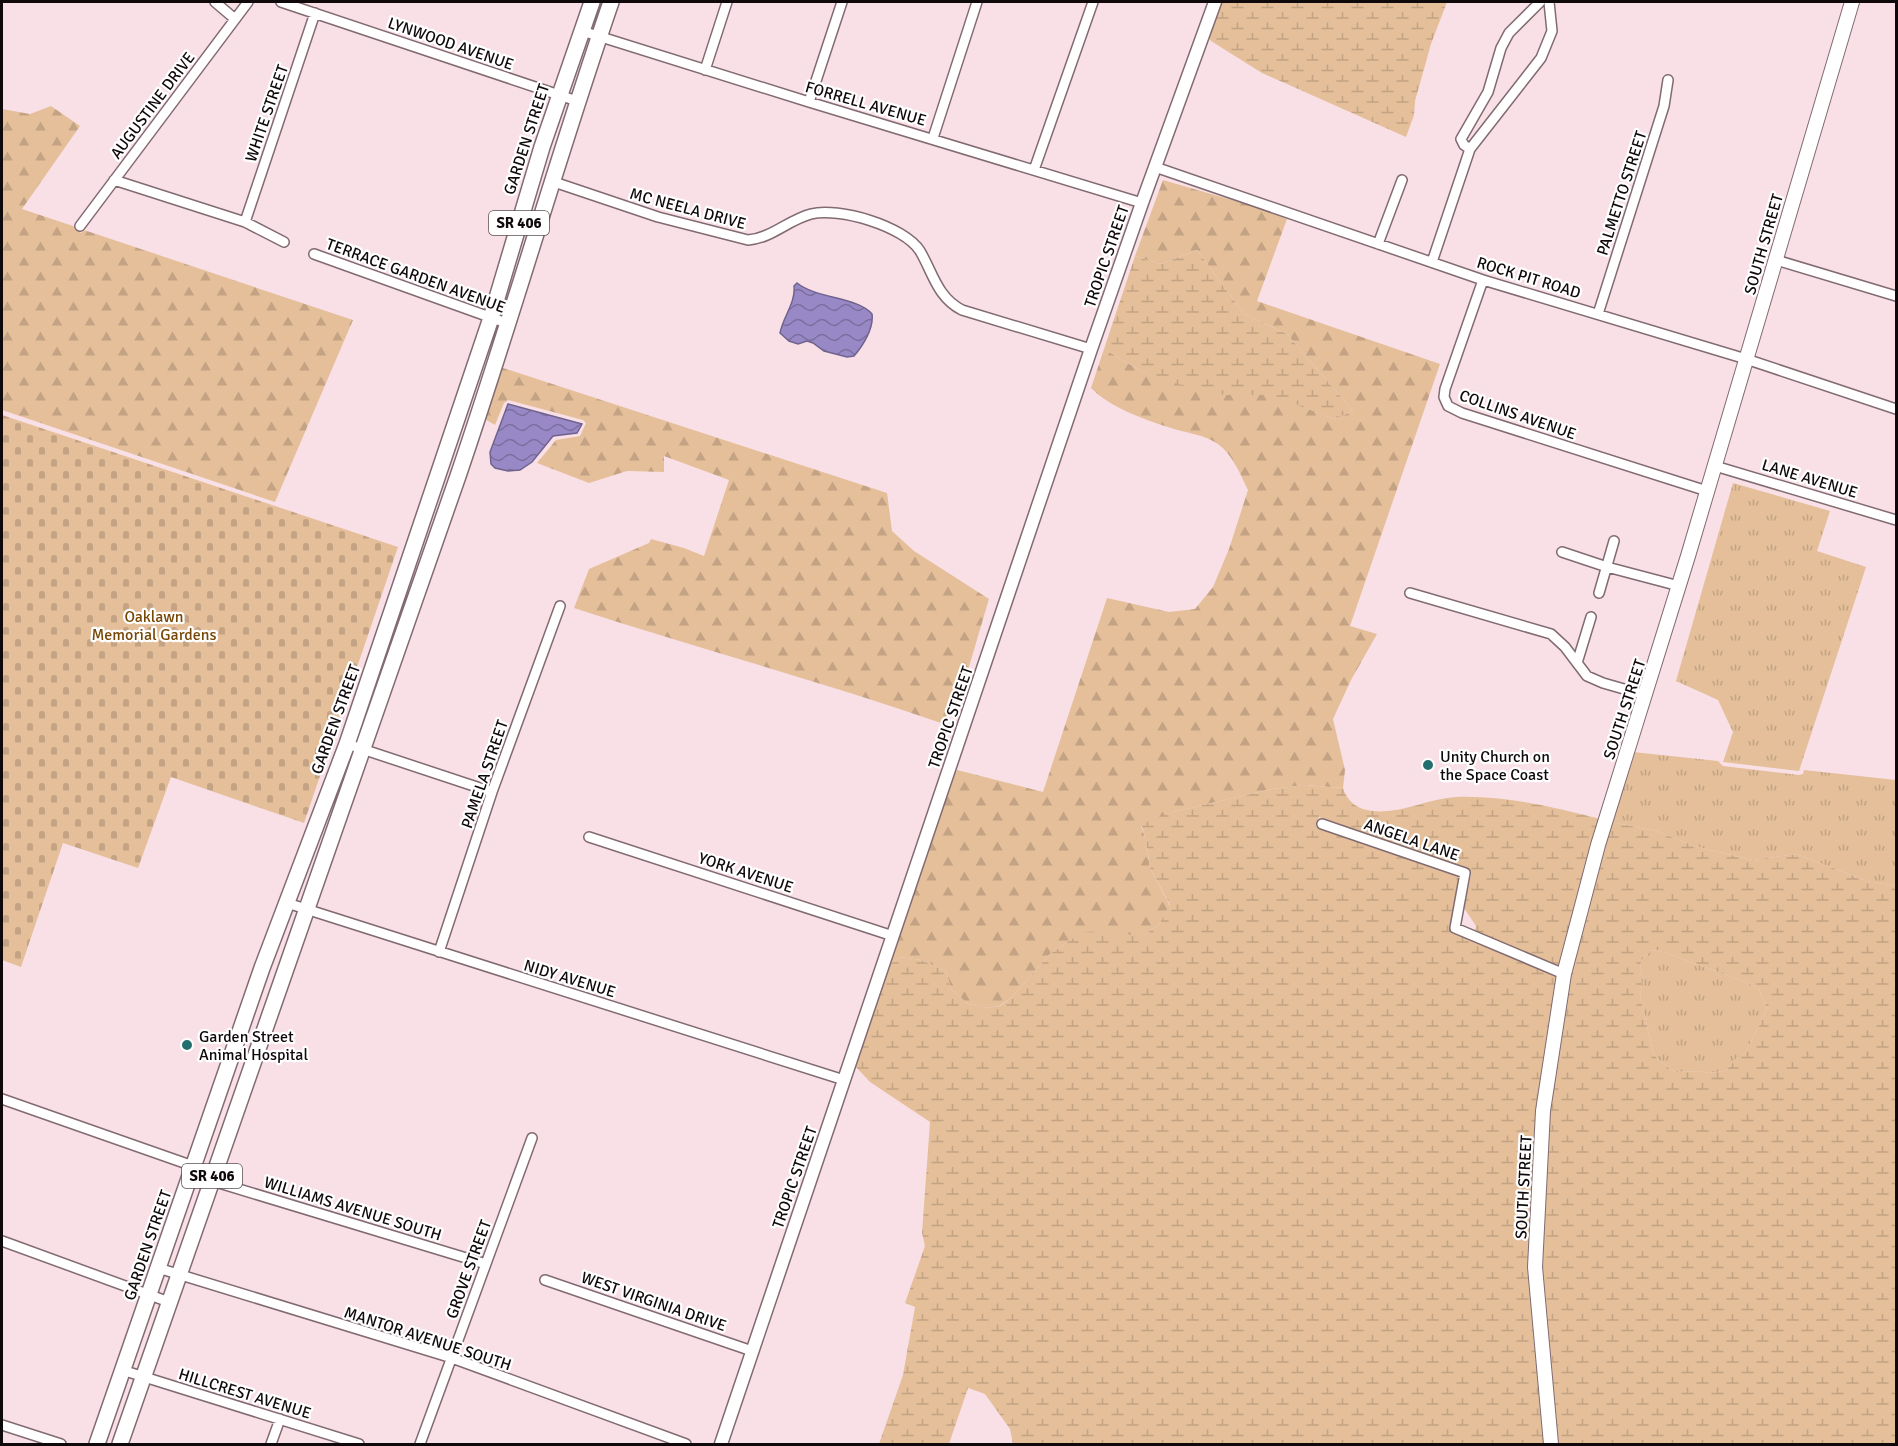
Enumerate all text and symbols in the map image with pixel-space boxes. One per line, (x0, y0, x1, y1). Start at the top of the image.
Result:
street label: LYNWOOD AVENUE (385, 13, 516, 75)
street label: AUGUSTINE DRIVE (106, 48, 199, 163)
street label: WHITE STREET (241, 62, 293, 165)
street label: FORRELL AVENUE (803, 77, 928, 131)
street label: GARDEN STREET (500, 81, 554, 197)
street label: PALMETTO STREET (1592, 128, 1652, 258)
street label: MC NEELA DRIVE (627, 184, 748, 234)
street label: SOUTH STREET (1740, 191, 1788, 297)
street label: TROPIC STREET (1080, 203, 1134, 310)
road number: SR 406 (489, 211, 549, 235)
street label: TERRACE GARDEN AVENUE (323, 234, 508, 318)
street label: ROCK PIT ROAD (1474, 253, 1583, 303)
street label: COLLINS AVENUE (1457, 386, 1579, 444)
street label: LANE AVENUE (1759, 455, 1860, 503)
park label: Oaklawn Memorial Gardens (91, 607, 217, 645)
street label: SOUTH STREET (1599, 657, 1651, 762)
street label: GARDEN STREET (307, 662, 365, 777)
street label: TROPIC STREET (924, 664, 978, 771)
street label: PAMELA STREET (457, 717, 513, 831)
place label: Unity Church on the Space Coast (1440, 747, 1550, 785)
marker: Unity Church on the Space Coast (1421, 758, 1435, 772)
street label: ANGELA LANE (1361, 814, 1462, 866)
street label: YORK AVENUE (696, 848, 796, 898)
street label: NIDY AVENUE (521, 955, 618, 1002)
place label: Garden Street Animal Hospital (199, 1027, 308, 1065)
marker: Garden Street Animal Hospital (180, 1038, 194, 1052)
street label: TROPIC STREET (768, 1124, 822, 1231)
street label: SOUTH STREET (1511, 1134, 1537, 1240)
road number: SR 406 (182, 1164, 242, 1188)
street label: WILLIAMS AVENUE SOUTH (262, 1172, 444, 1246)
street label: GARDEN STREET (120, 1187, 176, 1303)
street label: GROVE STREET (442, 1217, 496, 1321)
street label: WEST VIRGINIA DRIVE (578, 1268, 729, 1336)
street label: MANTOR AVENUE SOUTH (341, 1302, 514, 1375)
street label: HILLCREST AVENUE (176, 1364, 313, 1424)

